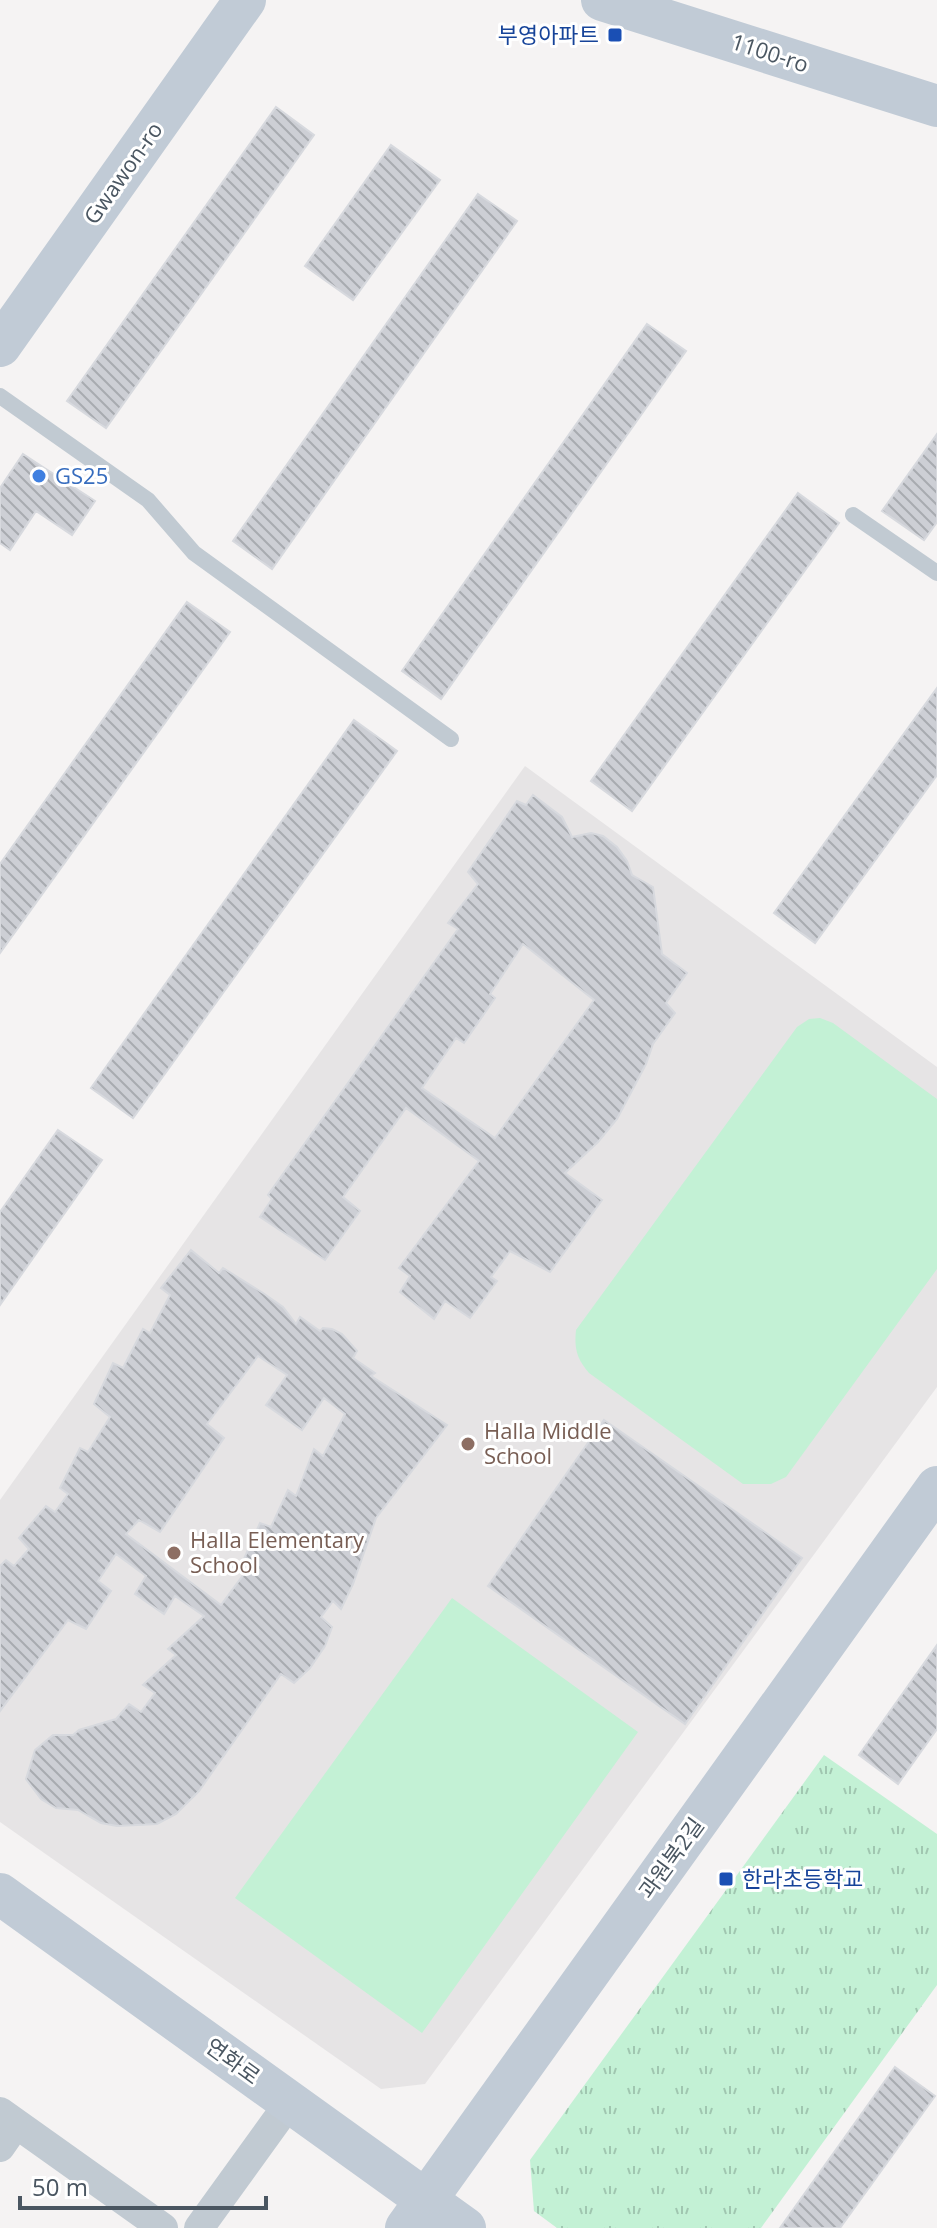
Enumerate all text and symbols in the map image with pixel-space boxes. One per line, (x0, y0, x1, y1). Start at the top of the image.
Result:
place label: 부영아파트 (498, 19, 599, 49)
street label: 1100-ro (728, 25, 813, 79)
marker: 부영아파트 (606, 26, 624, 44)
street label: Gwawon-ro (76, 115, 168, 230)
place label: GS25 (55, 460, 108, 490)
marker: GS25 (30, 467, 48, 485)
place label: Halla Middle School (484, 1415, 612, 1470)
marker: Halla Middle School (459, 1435, 477, 1453)
place label: Halla Elementary School (190, 1524, 365, 1579)
marker: Halla Elementary School (165, 1544, 183, 1562)
street label: 과원북2길 (631, 1811, 710, 1904)
place label: 한라초등학교 (742, 1863, 863, 1893)
marker: 한라초등학교 (717, 1870, 735, 1888)
street label: 연화로 (200, 2030, 267, 2090)
scale bar (20, 2160, 266, 2210)
text: 50 m (32, 2170, 88, 2203)

